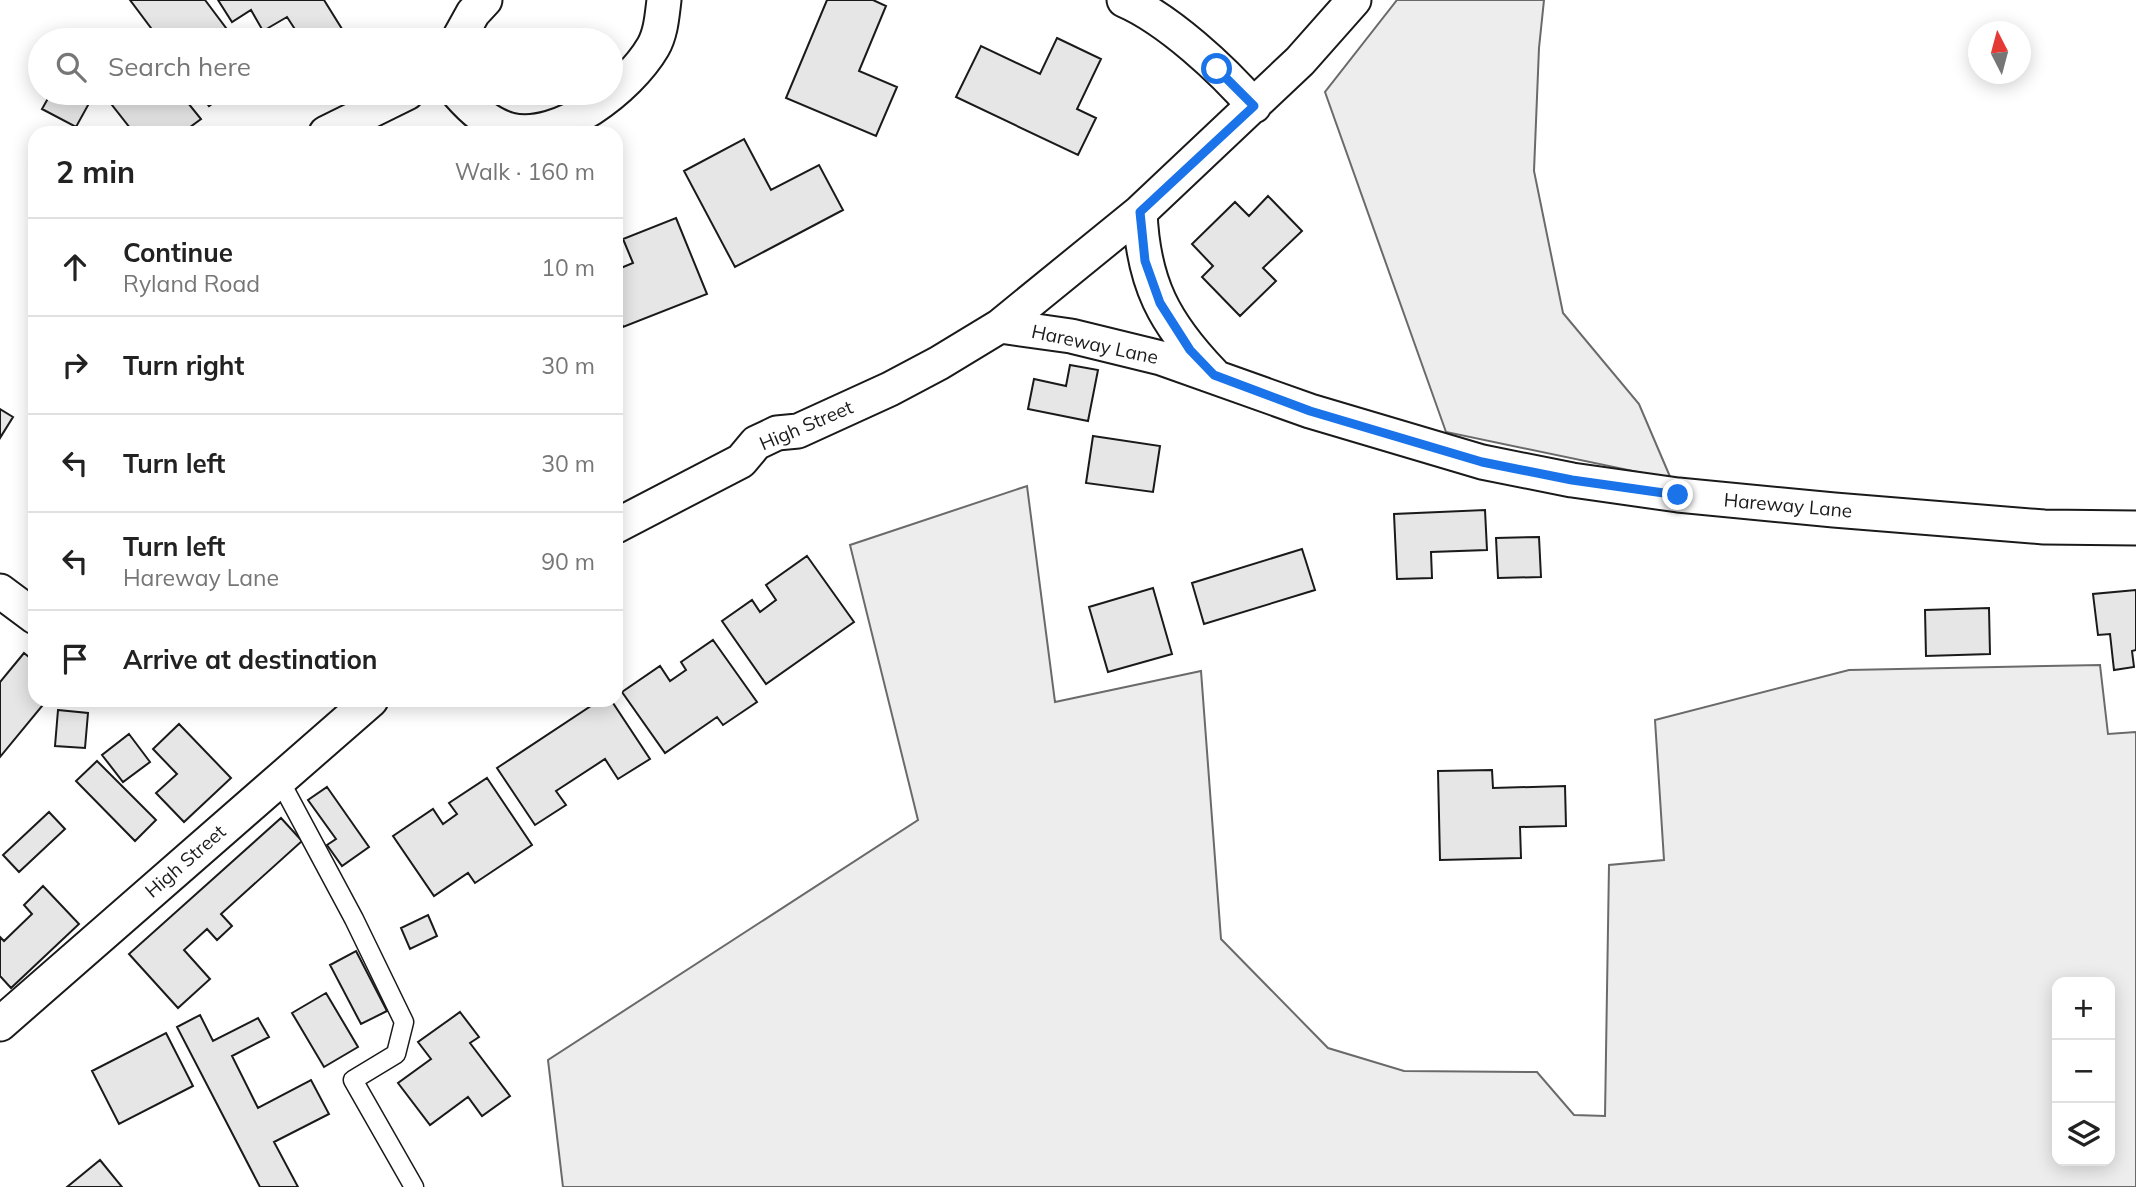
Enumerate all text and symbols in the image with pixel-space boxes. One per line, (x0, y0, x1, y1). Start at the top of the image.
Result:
north arrow (1968, 21, 2031, 84)
search box (28, 28, 623, 105)
icon: search (52, 48, 90, 86)
text: Search here (108, 50, 251, 83)
route start (1201, 53, 1232, 84)
text: 2 min (56, 153, 135, 191)
text: Walk · 160 m (455, 157, 595, 186)
text: Continue (123, 236, 233, 269)
icon: ahead (56, 248, 94, 286)
text: 10 m (541, 253, 595, 282)
text: Ryland Road (123, 269, 260, 298)
street label: Hareway Lane (1029, 319, 1161, 369)
icon: right (56, 346, 94, 384)
text: Turn right (123, 349, 244, 382)
text: 30 m (541, 351, 595, 380)
street label: High Street (756, 394, 857, 455)
icon: left (56, 444, 94, 482)
text: Turn left (123, 447, 225, 480)
text: 30 m (541, 449, 595, 478)
route end (1662, 479, 1693, 510)
street label: Hareway Lane (1723, 487, 1853, 523)
text: Turn left (123, 530, 225, 563)
icon: left (56, 542, 94, 580)
text: 90 m (541, 547, 595, 576)
text: Hareway Lane (123, 563, 279, 592)
icon: arrive (56, 640, 94, 678)
text: Arrive at destination (123, 643, 378, 676)
street label: High Street (140, 819, 231, 903)
map controls (2052, 977, 2115, 1166)
button: + (2052, 977, 2115, 1040)
button: − (2052, 1040, 2115, 1103)
button: layers (2052, 1103, 2115, 1166)

